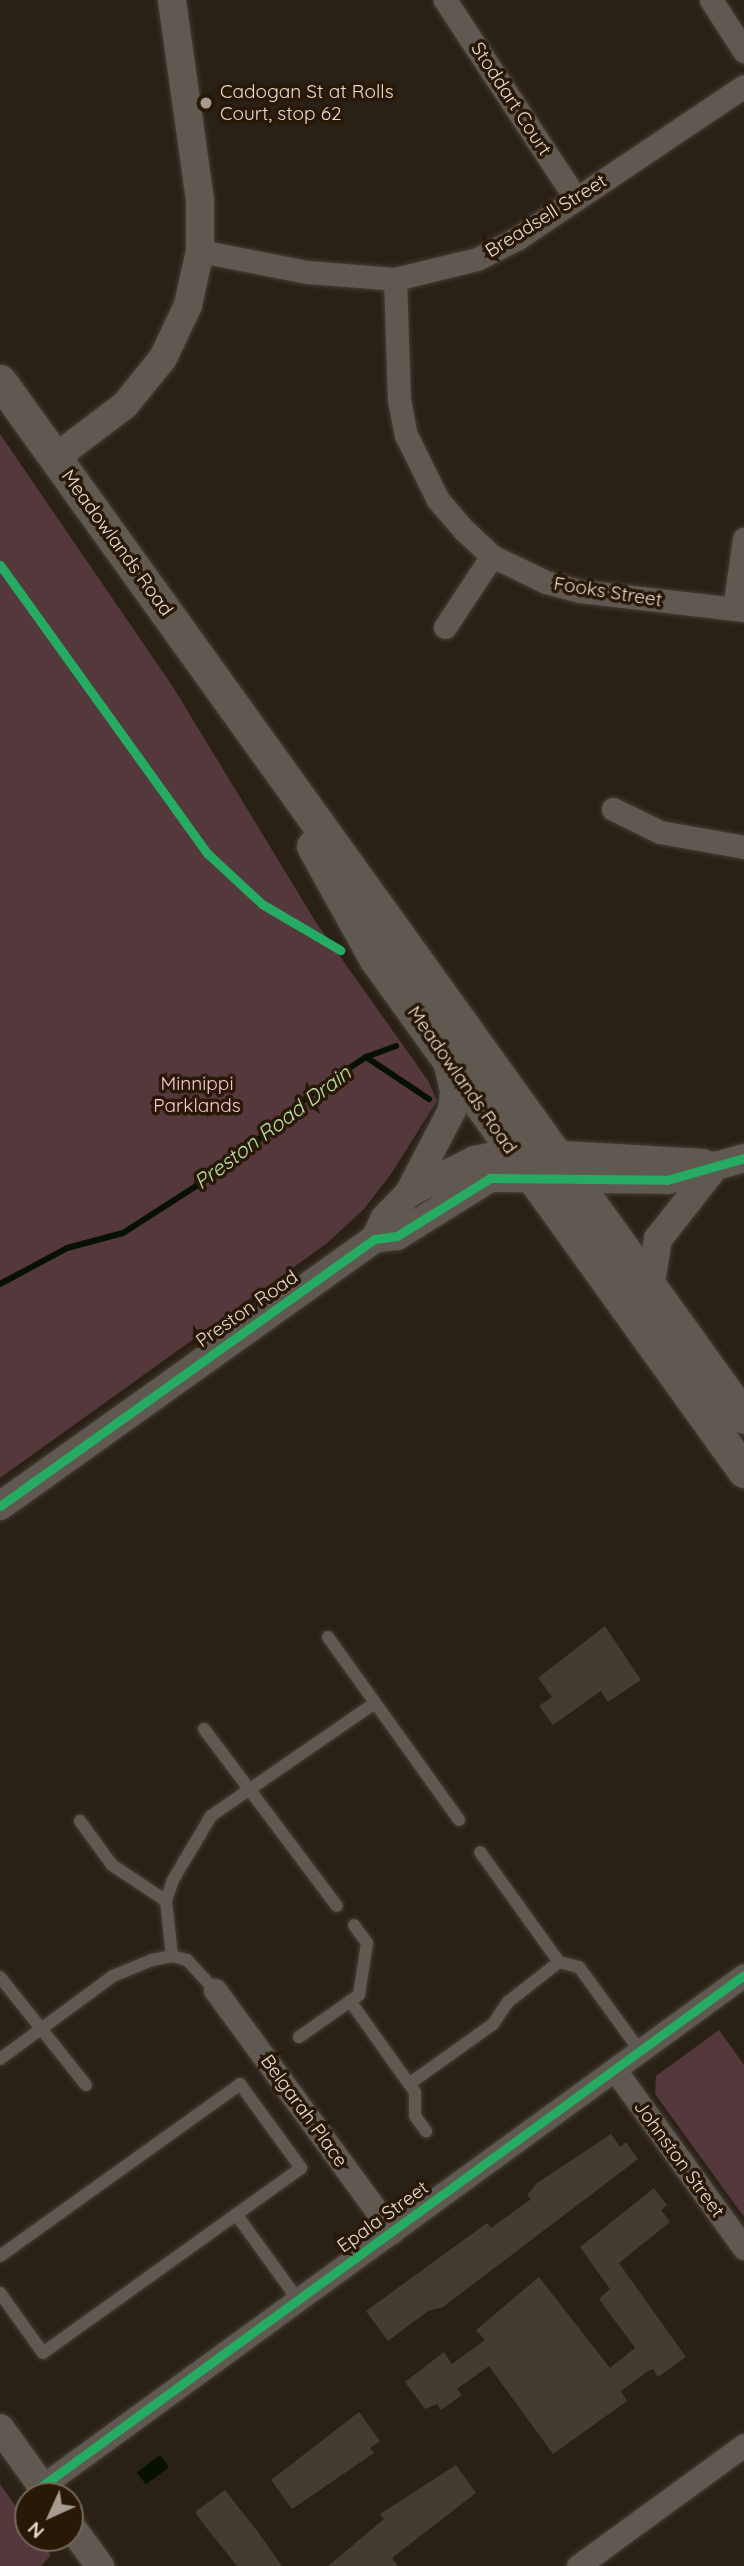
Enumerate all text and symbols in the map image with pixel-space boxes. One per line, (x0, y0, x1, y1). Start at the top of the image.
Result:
street label: Stoddart Court (466, 38, 556, 160)
place label: Cadogan St at Rolls Court, stop 62 (220, 81, 394, 125)
marker: Cadogan St at Rolls Court, stop 62 (198, 95, 214, 111)
street label: Breadsell Street (481, 170, 611, 262)
street label: Meadowlands Road (56, 466, 178, 620)
street label: Fooks Street (552, 572, 664, 612)
street label: Meadowlands Road (402, 1002, 522, 1158)
water label: Preston Road Drain (189, 1060, 355, 1194)
park label: Minnippi Parklands (153, 1073, 241, 1117)
street label: Preston Road (192, 1266, 302, 1352)
street label: Belgarah Place (256, 2051, 352, 2171)
street label: Johnston Street (629, 2096, 729, 2222)
street label: Epala Street (333, 2176, 433, 2258)
north arrow (14, 2482, 84, 2552)
text: N (22, 2517, 49, 2544)

